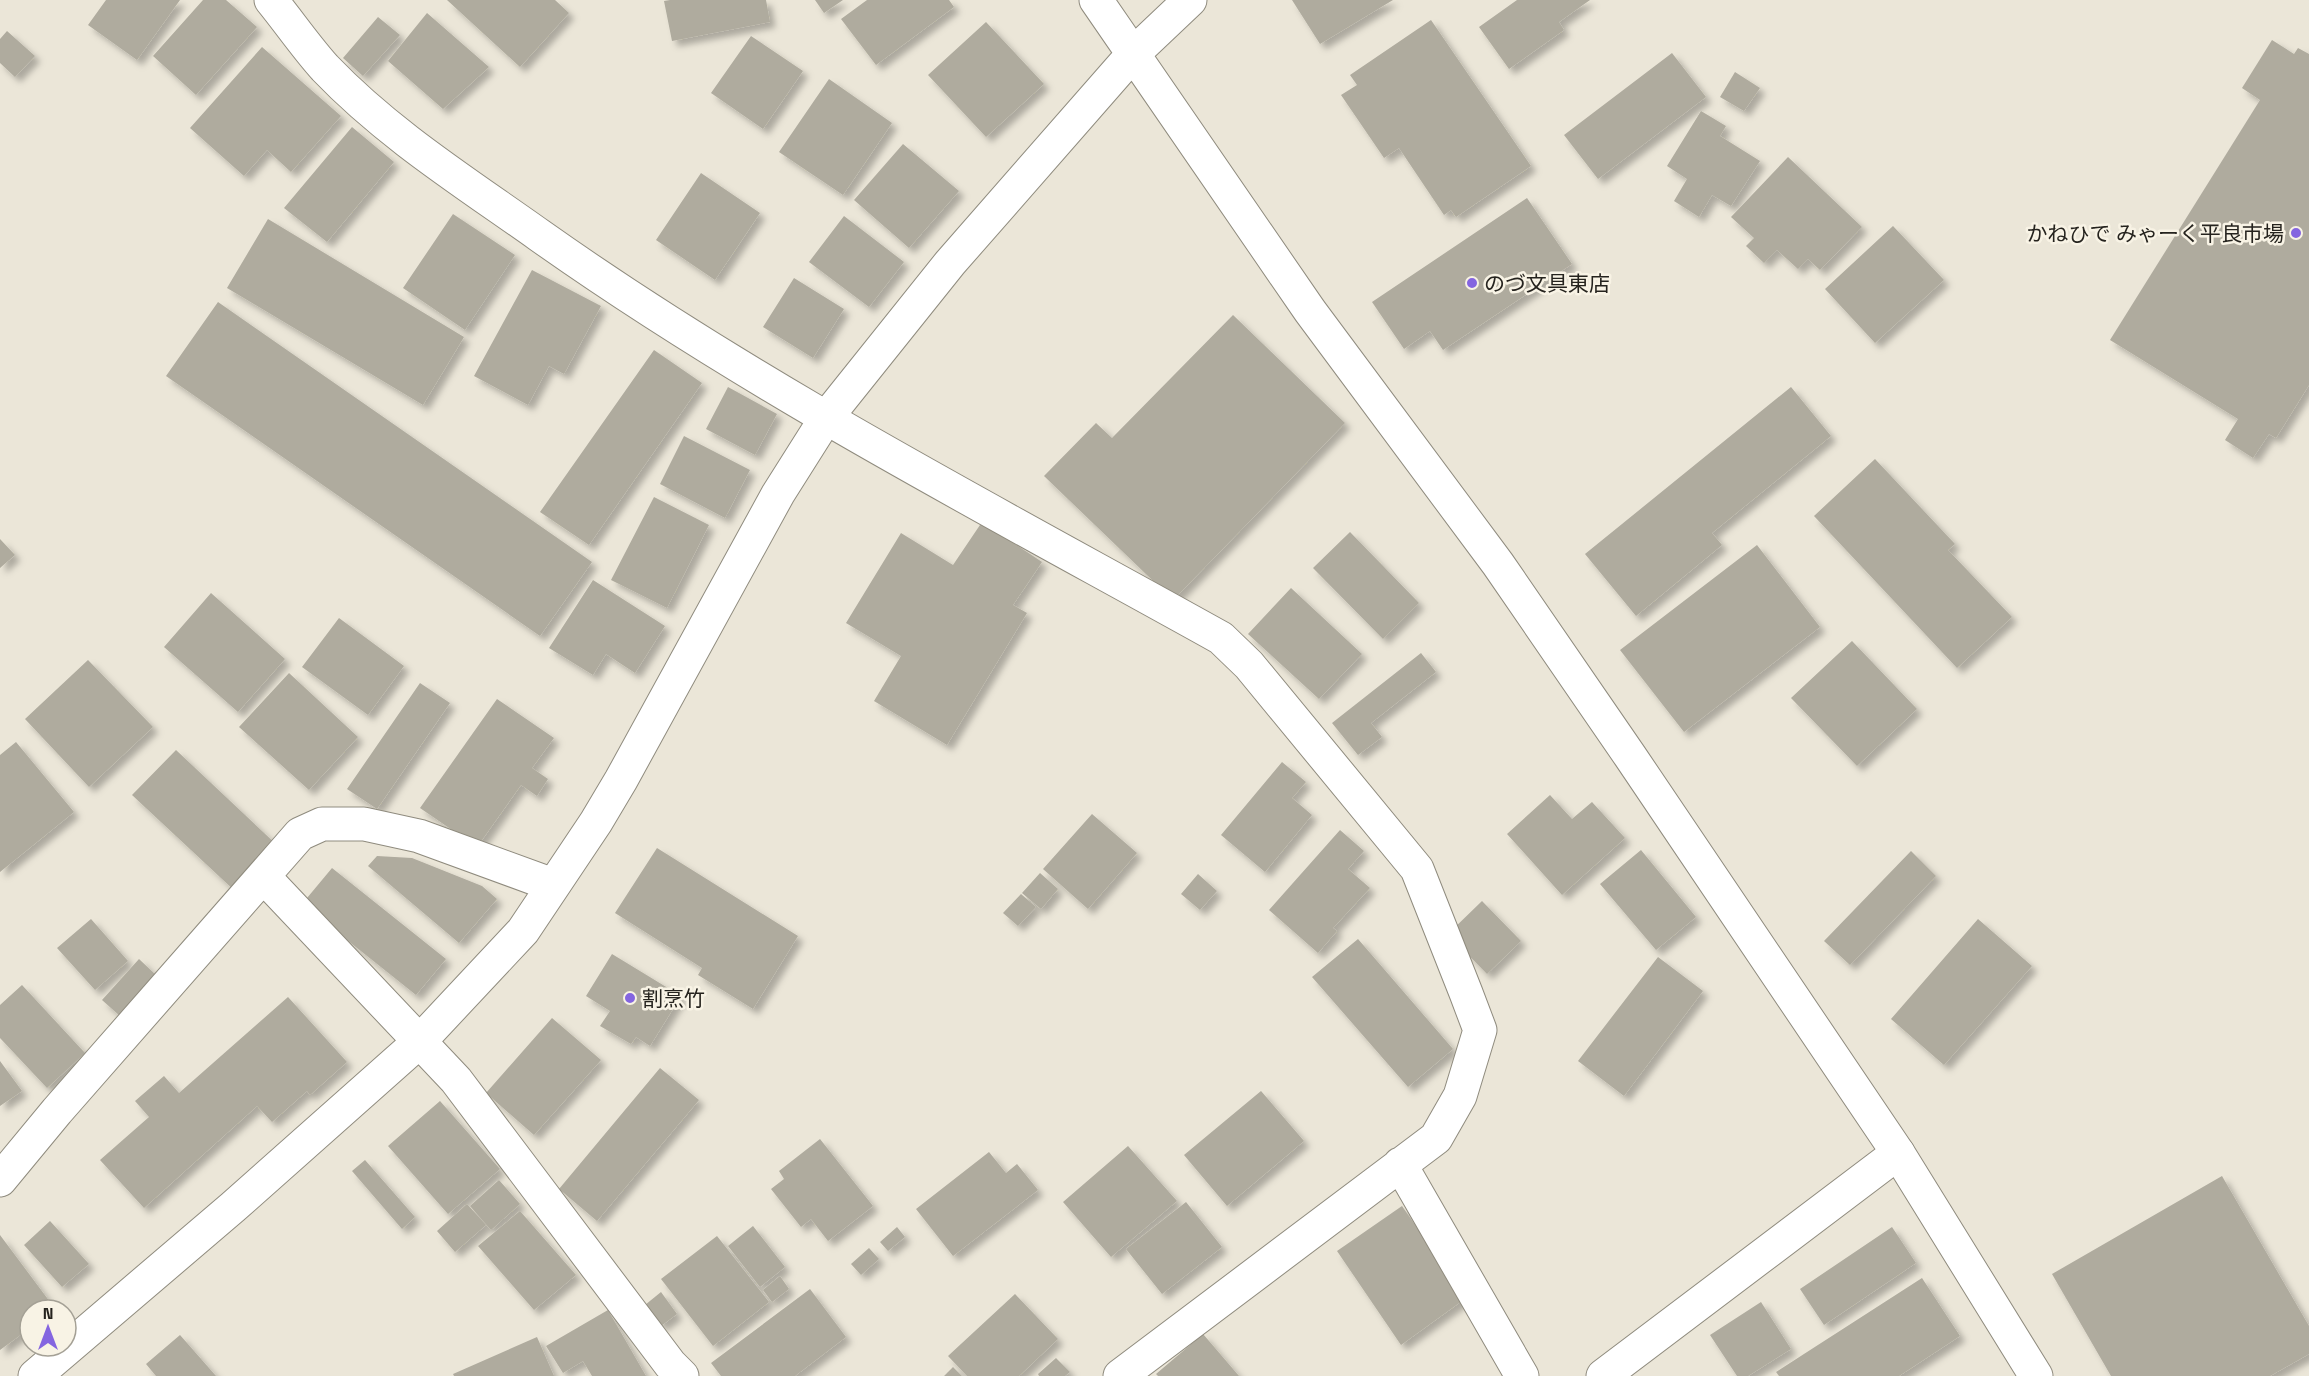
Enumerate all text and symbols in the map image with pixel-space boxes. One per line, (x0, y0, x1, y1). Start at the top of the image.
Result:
place label: かねひで みゃーく平良市場 (2027, 220, 2284, 247)
marker: かねひで みゃーく平良市場 (2289, 226, 2303, 240)
place label: のづ文具東店 (1484, 270, 1610, 297)
marker: のづ文具東店 (1465, 276, 1479, 290)
place label: 割烹竹 (642, 985, 705, 1012)
marker: 割烹竹 (623, 991, 637, 1005)
north arrow (18, 1298, 78, 1358)
text: N (43, 1303, 53, 1324)

